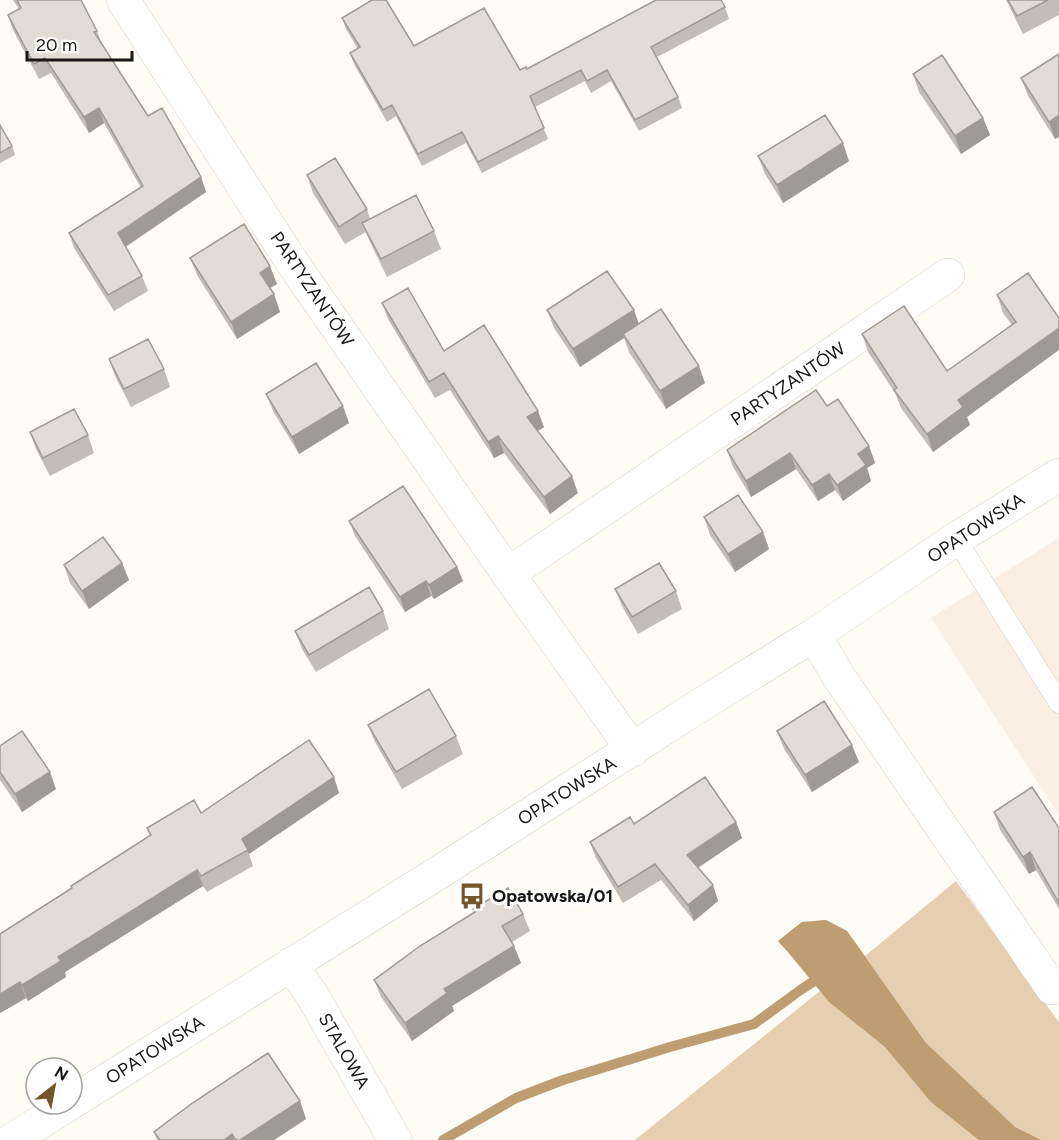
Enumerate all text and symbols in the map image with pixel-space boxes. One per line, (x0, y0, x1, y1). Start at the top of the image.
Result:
scale bar (27, 24, 132, 62)
text: 20 m (36, 34, 77, 56)
street label: PARTYZANTÓW (266, 228, 359, 351)
street label: PARTYZANTÓW (727, 337, 850, 430)
street label: OPATOWSKA (923, 488, 1029, 568)
street label: OPATOWSKA (514, 752, 620, 830)
bus stop icon: Opatowska/01 (457, 881, 487, 911)
place label: Opatowska/01 (492, 885, 613, 907)
street label: STALOWA (314, 1009, 374, 1093)
street label: OPATOWSKA (102, 1011, 208, 1089)
north arrow (24, 1056, 84, 1116)
text: N (51, 1062, 72, 1085)

